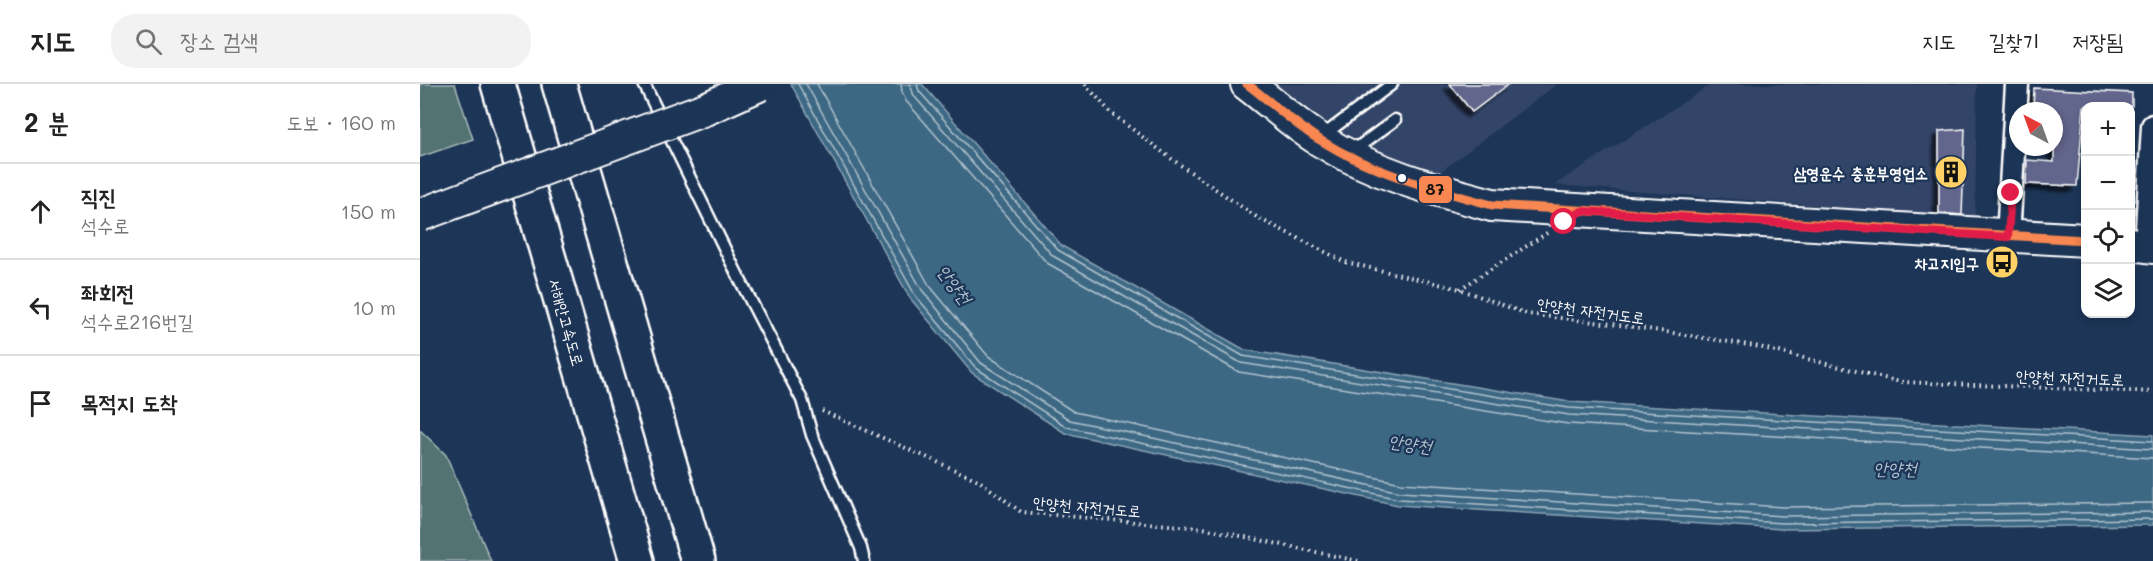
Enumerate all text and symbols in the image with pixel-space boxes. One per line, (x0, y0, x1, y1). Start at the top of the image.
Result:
search box (111, 14, 531, 68)
text: 지도 (30, 22, 75, 58)
icon: search (132, 25, 165, 58)
text: 장소 검색 (180, 26, 258, 55)
text: 지도 (1922, 27, 1956, 54)
text: 길찾기 (1989, 27, 2039, 54)
text: 저장됨 (2072, 27, 2123, 54)
north arrow (2009, 102, 2063, 156)
map controls (2081, 102, 2135, 318)
button: + (2081, 102, 2135, 156)
text: 2 분 (24, 105, 69, 139)
text: 도보 · 160 m (287, 109, 396, 135)
building icon: 삼영운수 충훈부영업소 (1933, 154, 1969, 190)
button: − (2081, 156, 2135, 210)
place label: 삼영운수 충훈부영업소 (1793, 162, 1928, 183)
unlabelled marker (1396, 172, 1408, 184)
line badge: 87 (1418, 175, 1453, 204)
text: 87 (1426, 178, 1444, 199)
route end (1997, 179, 2023, 205)
text: 직진 (81, 182, 116, 211)
icon: ahead (24, 195, 57, 228)
text: 150 m (341, 198, 396, 224)
route start (1550, 208, 1576, 234)
button: locate (2081, 210, 2135, 264)
text: 석수로 (81, 212, 129, 238)
bus stop icon: 차고지입구 (1984, 244, 2020, 280)
place label: 차고지입구 (1914, 252, 1979, 273)
water label: 안양천 (932, 259, 979, 310)
button: layers (2081, 264, 2135, 318)
street label: 서해안고속도로 (544, 276, 590, 368)
text: 좌회전 (81, 278, 134, 307)
icon: left (24, 291, 57, 324)
street label: 안양천 자전거도로 (1536, 292, 1646, 328)
text: 10 m (352, 294, 396, 320)
text: 석수로216번길 (81, 308, 194, 334)
street label: 안양천 자전거도로 (2016, 365, 2124, 389)
icon: arrive (24, 387, 57, 420)
text: 목적지 도착 (81, 388, 177, 417)
water label: 안양천 (1387, 428, 1435, 458)
water label: 안양천 (1873, 456, 1918, 480)
street label: 안양천 자전거도로 (1032, 491, 1142, 521)

